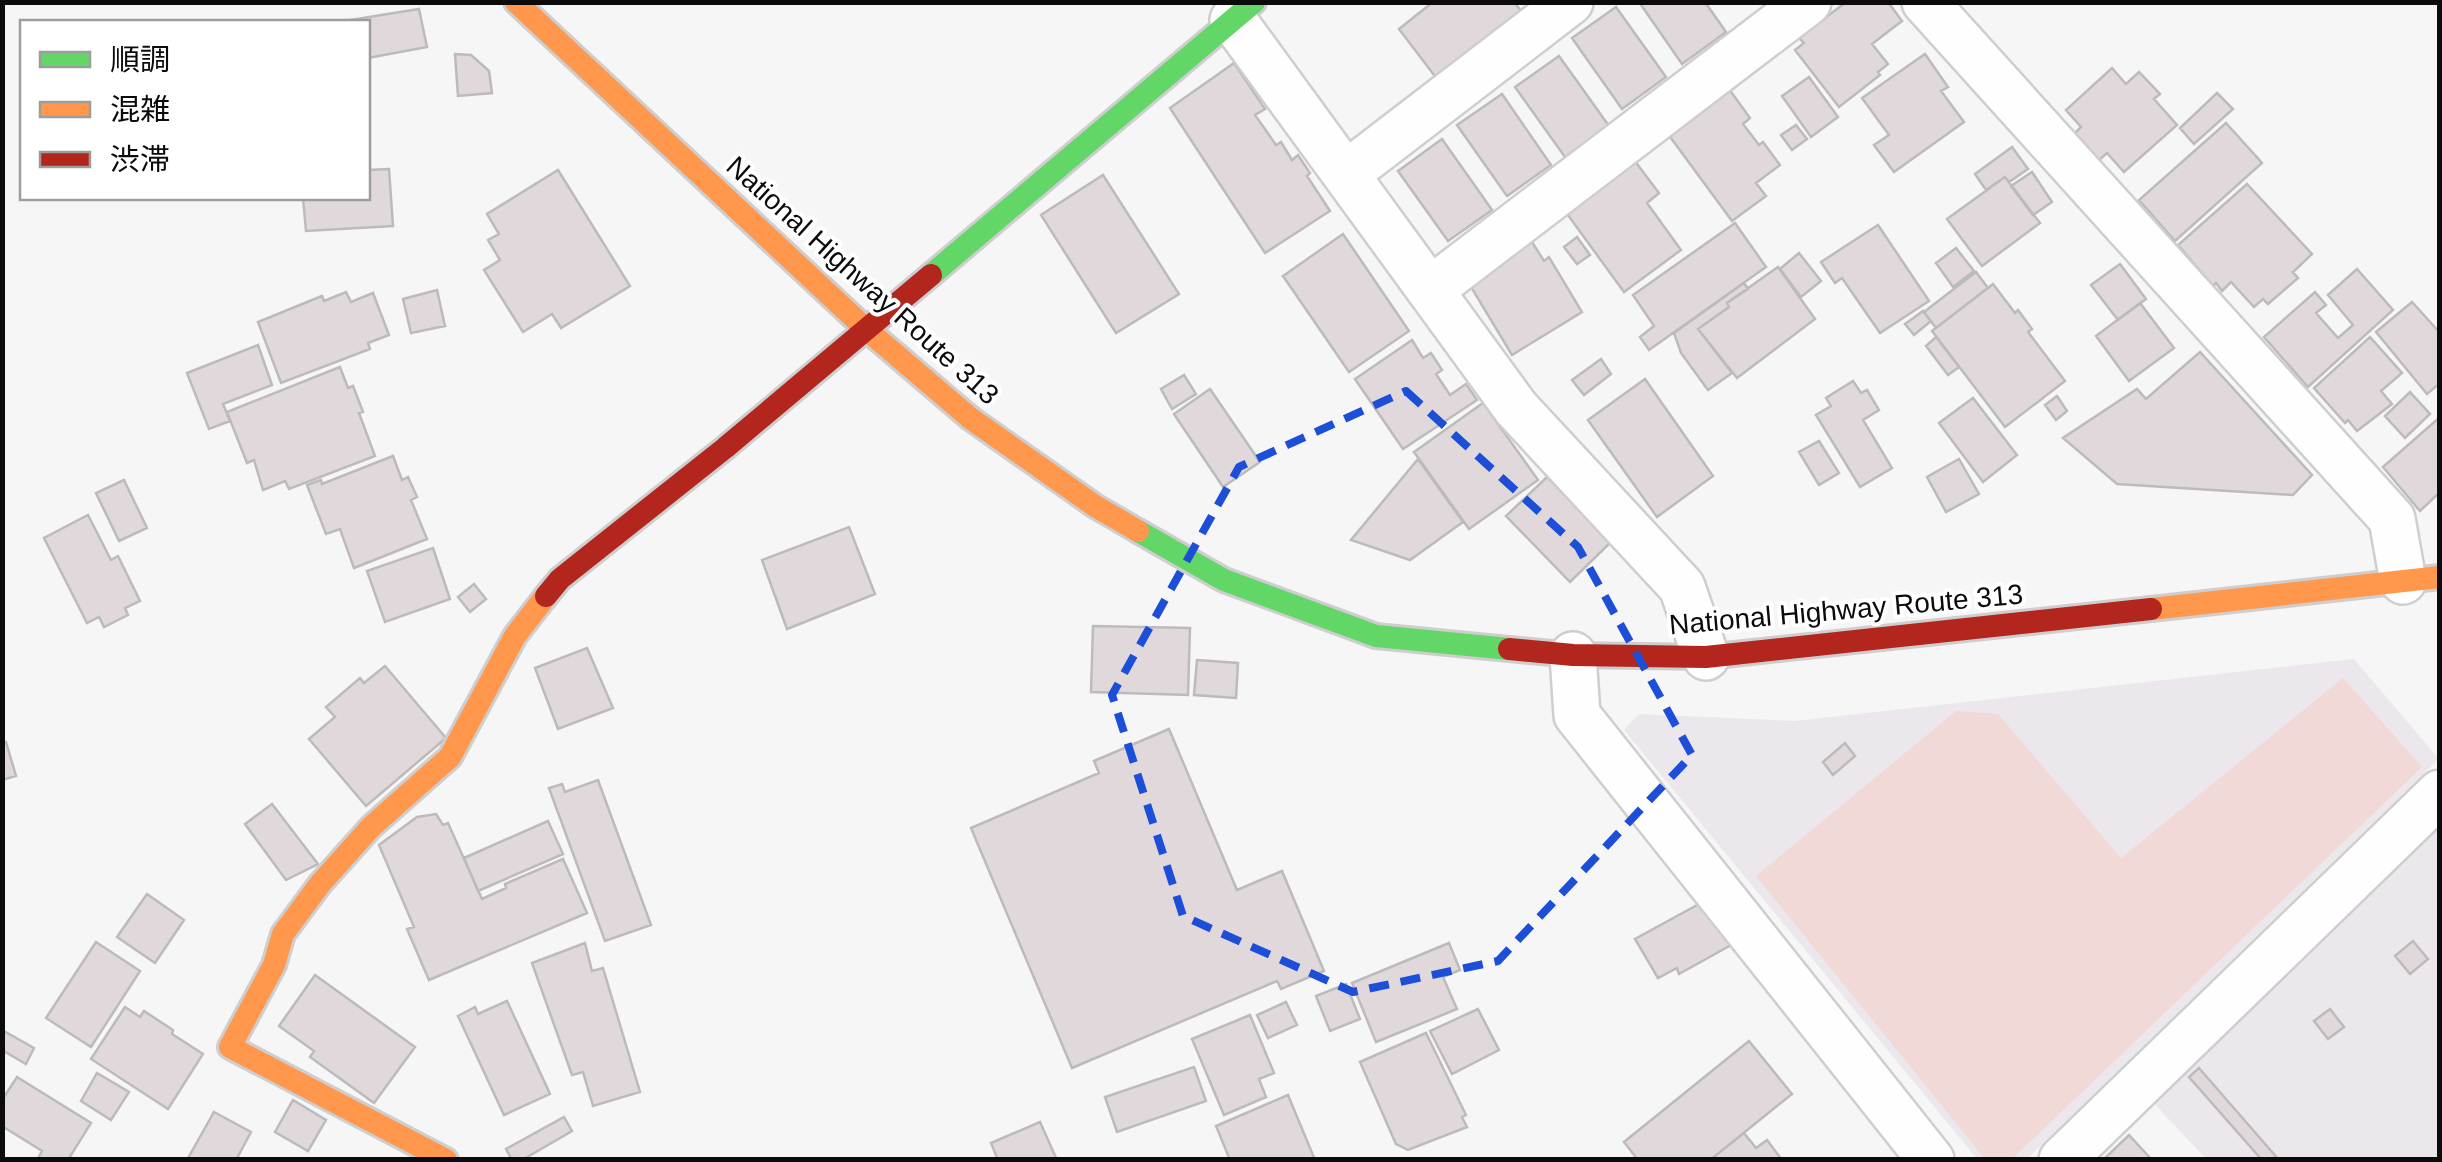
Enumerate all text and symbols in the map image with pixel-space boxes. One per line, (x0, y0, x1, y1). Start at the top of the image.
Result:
legend (20, 20, 370, 200)
text: 順調 (110, 43, 170, 76)
text: 混雑 (110, 93, 170, 126)
text: 渋滞 (110, 143, 170, 176)
street label: National Highway Route 313 (720, 150, 1005, 411)
street label: National Highway Route 313 (1668, 579, 2024, 640)

